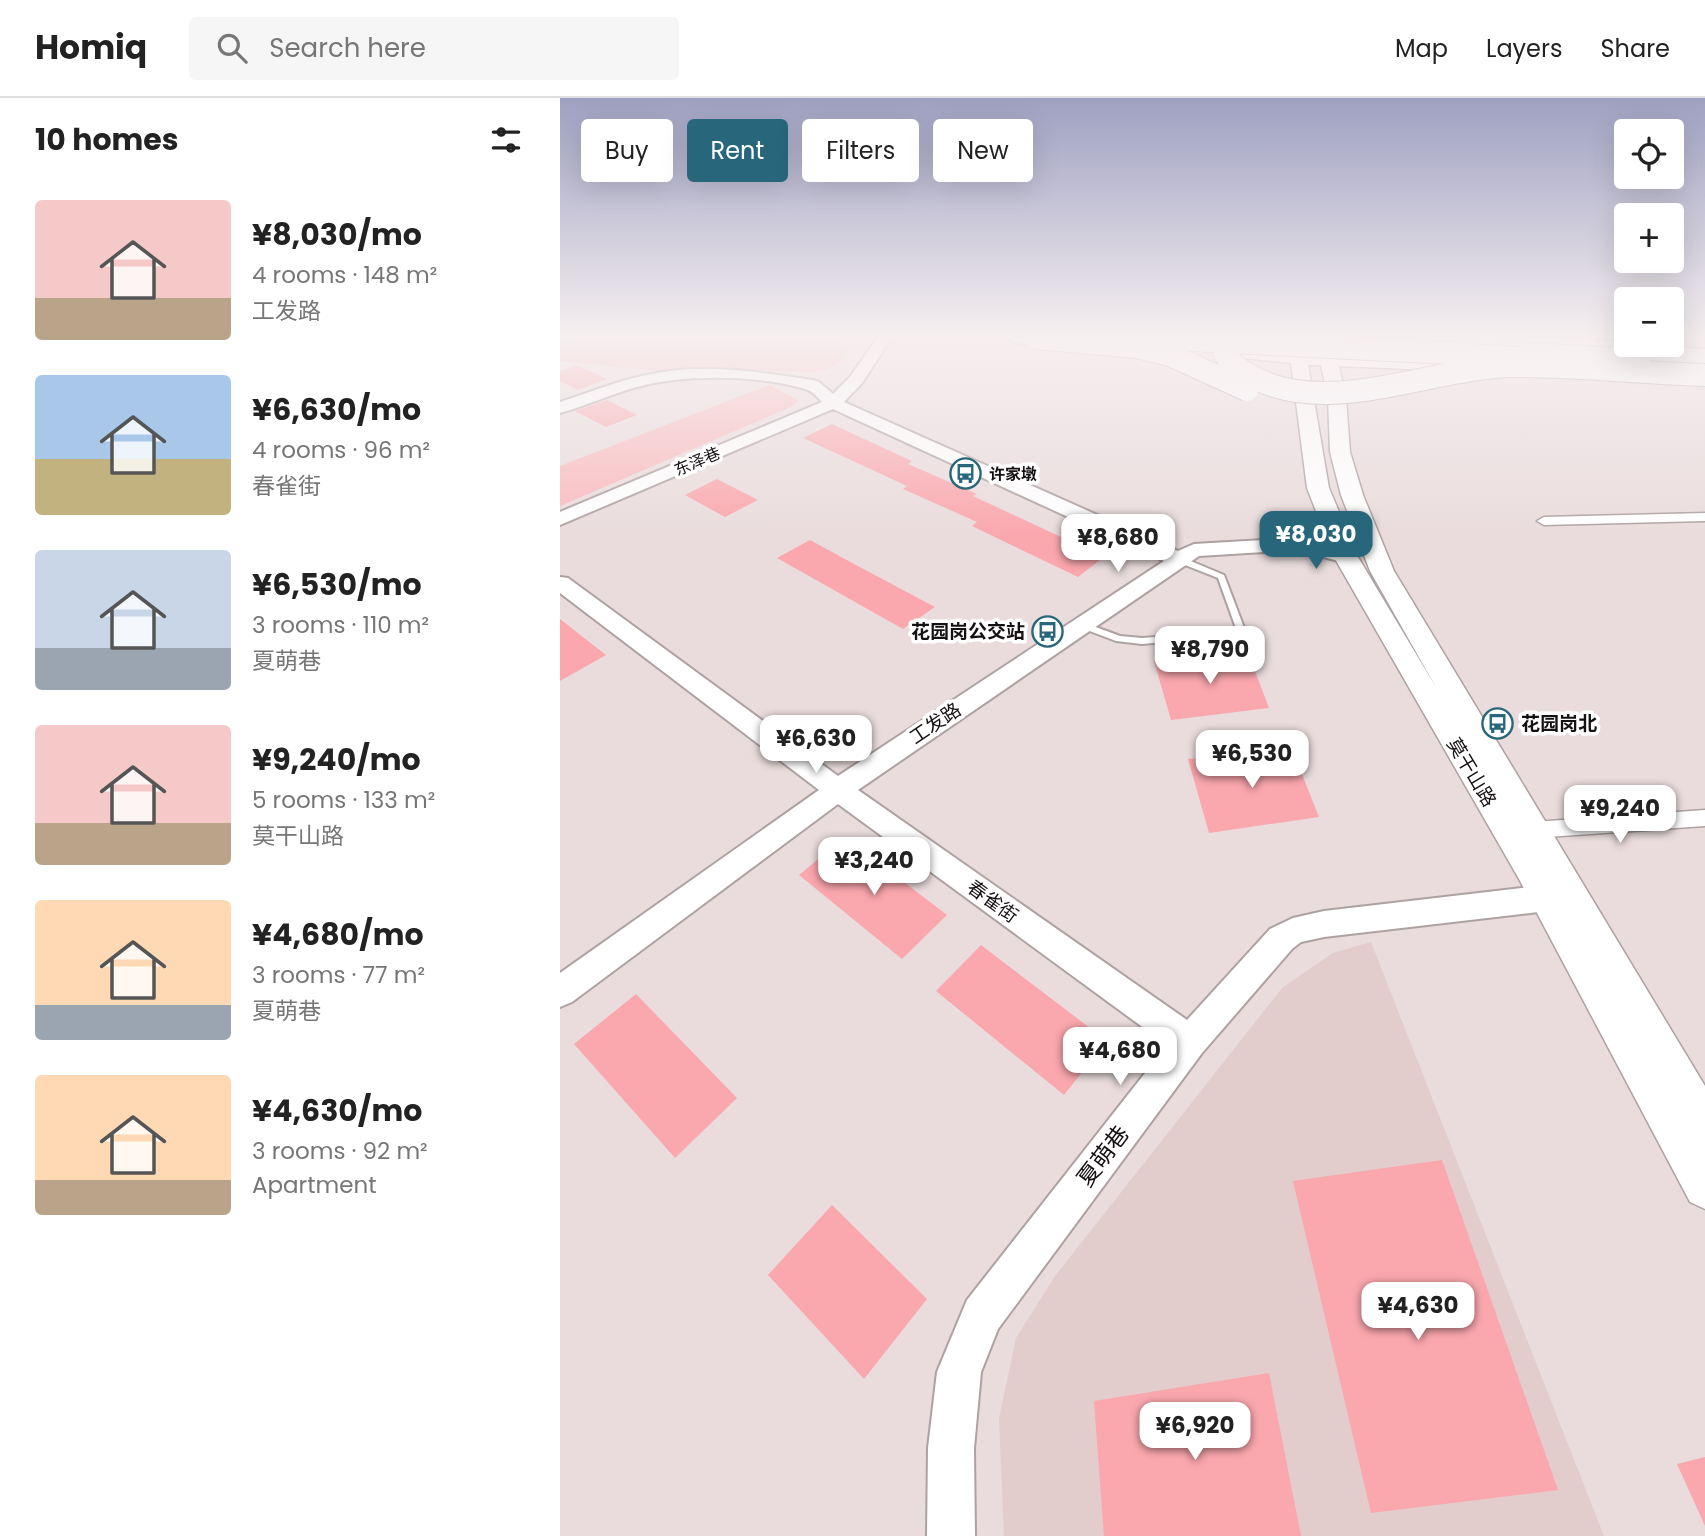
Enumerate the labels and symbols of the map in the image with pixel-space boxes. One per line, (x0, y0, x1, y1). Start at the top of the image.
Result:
street label: 东泽巷 (671, 441, 724, 481)
bus stop icon: 许家墩 (949, 457, 983, 491)
place label: 许家墩 (989, 463, 1037, 486)
pin: ¥8,030 (1259, 512, 1373, 571)
pin: ¥8,680 (1061, 514, 1175, 574)
bus stop icon: 花园岗公交站 (1031, 614, 1065, 648)
place label: 花园岗公交站 (911, 618, 1025, 645)
pin: ¥8,790 (1153, 626, 1267, 686)
street label: 工发路 (904, 696, 966, 751)
bus stop icon: 花园岗北 (1481, 706, 1515, 740)
place label: 花园岗北 (1521, 710, 1597, 737)
pin: ¥6,630 (759, 716, 873, 775)
pin: ¥6,530 (1195, 730, 1309, 790)
street label: 莫干山路 (1440, 733, 1503, 812)
pin: ¥9,240 (1563, 786, 1677, 845)
pin: ¥3,240 (817, 838, 931, 897)
street label: 春雀街 (962, 874, 1024, 929)
pin: ¥4,680 (1063, 1028, 1177, 1087)
street label: 夏萌巷 (1069, 1119, 1137, 1193)
pin: ¥4,630 (1361, 1282, 1475, 1342)
pin: ¥6,920 (1138, 1402, 1252, 1462)

